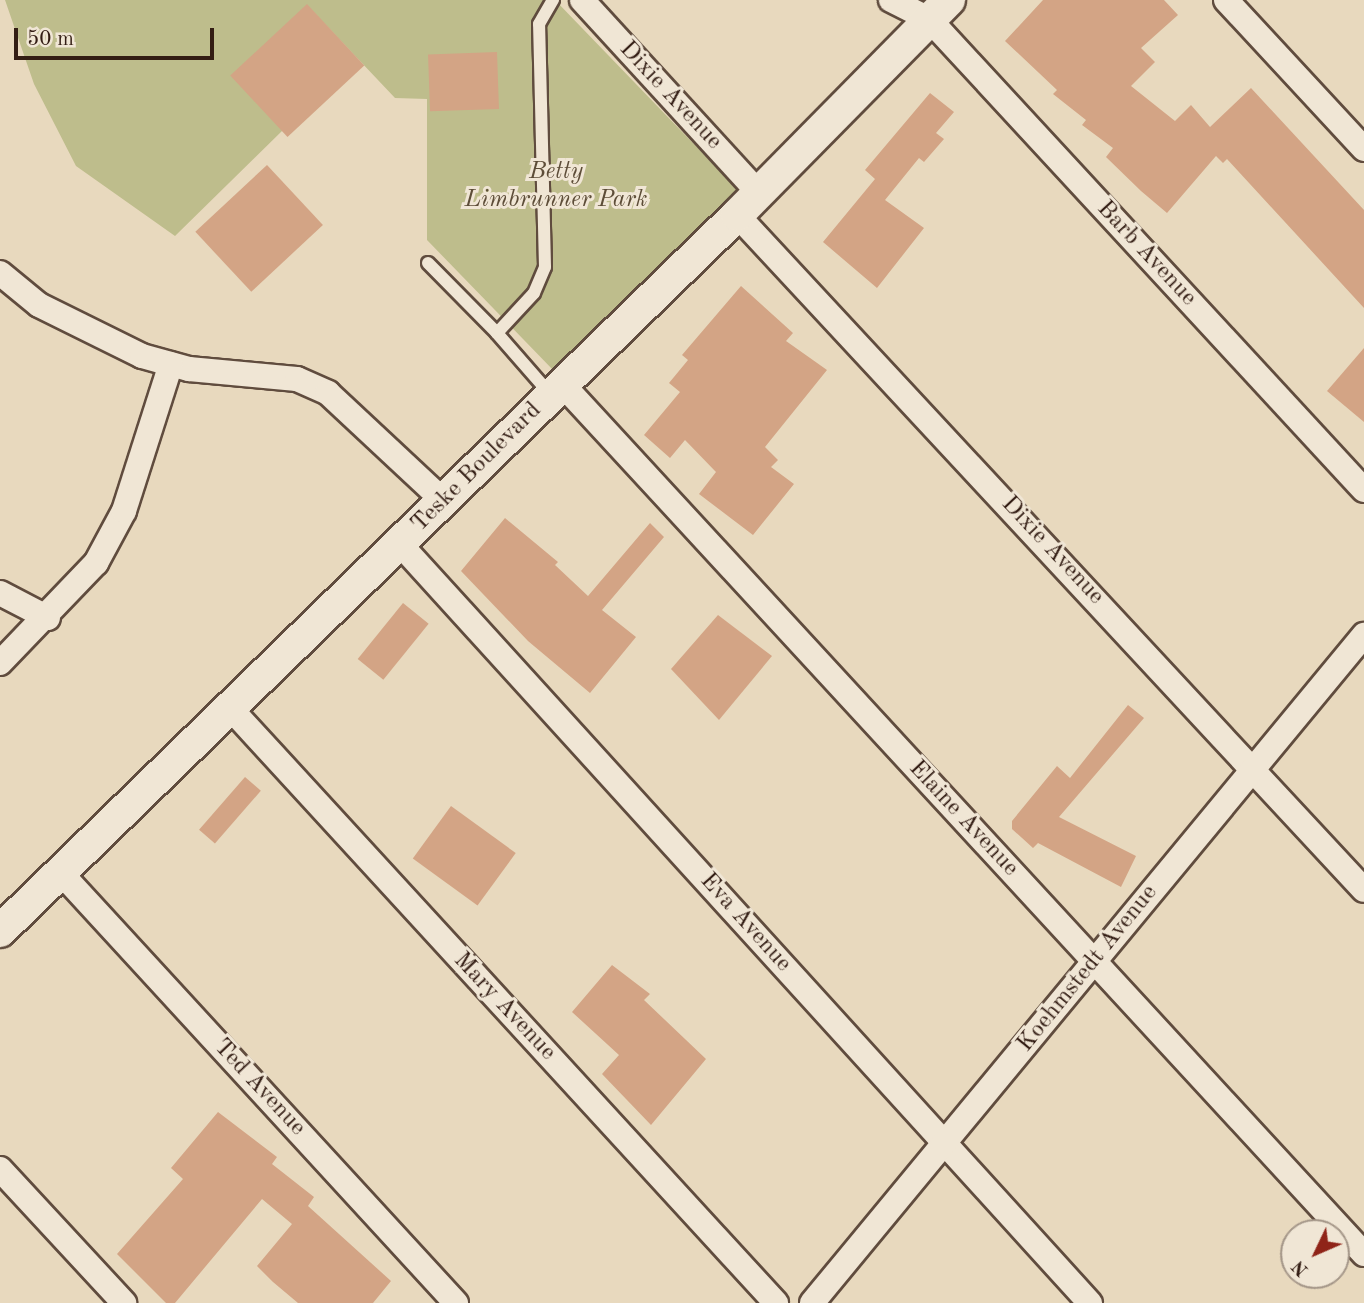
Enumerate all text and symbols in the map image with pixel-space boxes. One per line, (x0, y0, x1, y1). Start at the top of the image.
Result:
scale bar (18, 14, 217, 58)
text: 50 m (27, 29, 74, 50)
street label: Dixie Avenue (612, 36, 728, 156)
park label: Betty Limbrunner Park (464, 159, 648, 215)
street label: Barb Avenue (1090, 195, 1202, 313)
street label: Teske Boulevard (406, 397, 548, 539)
street label: Dixie Avenue (994, 491, 1110, 611)
street label: Elaine Avenue (902, 755, 1024, 883)
street label: Eva Avenue (693, 868, 797, 978)
street label: Koehmstedt Avenue (1012, 880, 1164, 1058)
street label: Mary Avenue (447, 947, 561, 1067)
street label: Ted Avenue (207, 1034, 311, 1142)
north arrow (1280, 1219, 1350, 1289)
text: N (1289, 1256, 1313, 1279)

